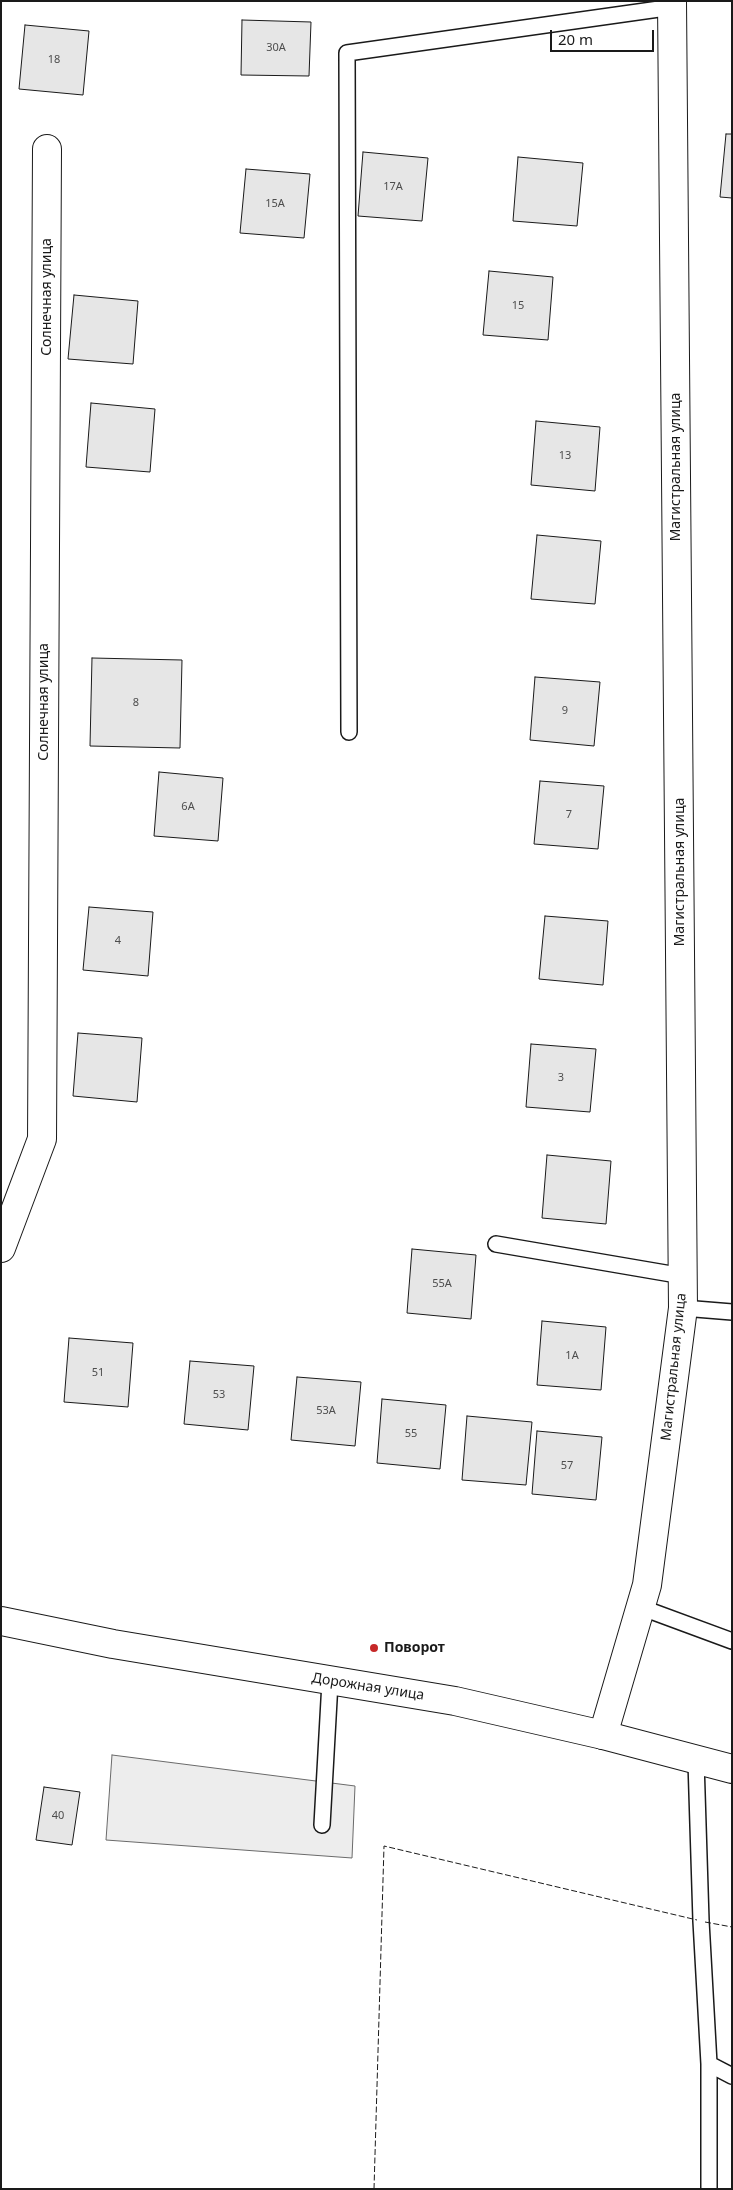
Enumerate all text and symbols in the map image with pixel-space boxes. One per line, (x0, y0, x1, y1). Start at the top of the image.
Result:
scale bar (553, 20, 657, 52)
text: 20 m (558, 29, 593, 49)
house number: 30А (266, 41, 286, 55)
house number: 18 (48, 53, 60, 67)
house number: 17А (383, 180, 403, 194)
house number: 15А (265, 197, 285, 211)
street label: Солнечная улица (39, 238, 55, 356)
house number: 15 (512, 299, 524, 313)
street label: Магистральная улица (668, 393, 684, 541)
house number: 13 (559, 449, 571, 463)
street label: Солнечная улица (36, 643, 52, 761)
house number: 8 (133, 696, 139, 710)
house number: 9 (562, 704, 568, 718)
street label: Магистральная улица (672, 798, 688, 946)
house number: 6А (181, 800, 195, 814)
house number: 7 (566, 808, 572, 822)
house number: 4 (115, 934, 121, 948)
house number: 3 (558, 1071, 564, 1085)
house number: 55А (432, 1277, 452, 1291)
street label: Магистральная улица (658, 1292, 690, 1442)
house number: 1А (565, 1349, 579, 1363)
house number: 51 (92, 1366, 104, 1380)
house number: 53 (213, 1388, 225, 1402)
house number: 53А (316, 1404, 336, 1418)
house number: 55 (405, 1427, 417, 1441)
house number: 57 (561, 1459, 573, 1473)
place label: Поворот (384, 1640, 445, 1656)
marker: Поворот (368, 1642, 380, 1654)
street label: Дорожная улица (311, 1670, 425, 1704)
house number: 40 (52, 1809, 64, 1823)

